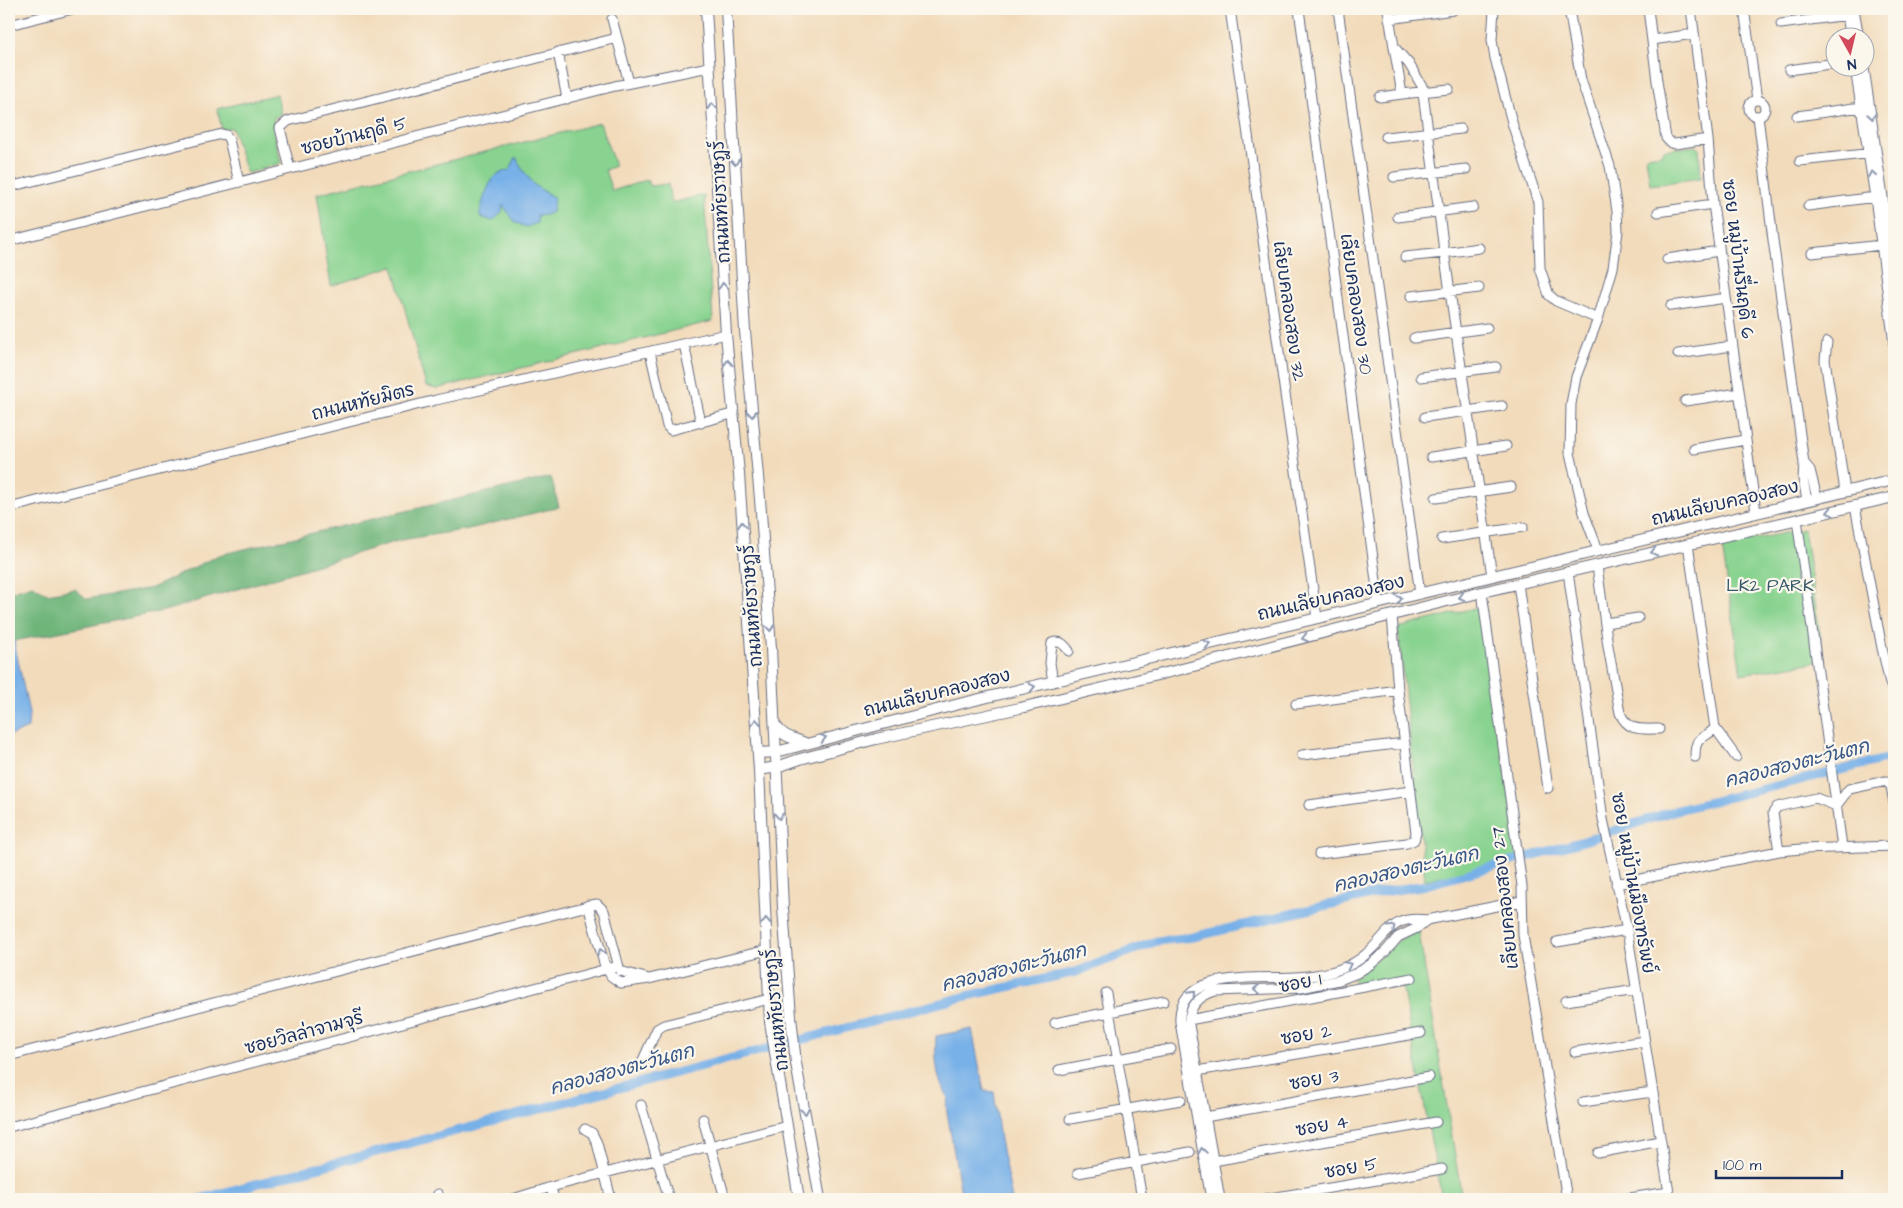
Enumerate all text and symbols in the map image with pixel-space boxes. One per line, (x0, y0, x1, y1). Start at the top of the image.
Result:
north arrow (1826, 28, 1876, 78)
text: N (1846, 53, 1857, 74)
one-way arrow (706, 102, 717, 110)
street label: ซอยบ้านฤดี 5 (298, 111, 410, 161)
one-way arrow (1866, 111, 1876, 120)
street label: ถนนหทัยราษฎร์ (704, 139, 737, 264)
one-way arrow (729, 159, 740, 167)
one-way arrow (1867, 170, 1878, 178)
street label: ซอย หมู่บ้านรื่นฤดี 6 (1715, 177, 1766, 340)
street label: เลียบคลองสอง 30 (1334, 232, 1378, 376)
street label: เลียบคลองสอง 32 (1267, 239, 1311, 383)
one-way arrow (718, 281, 729, 289)
one-way arrow (723, 359, 734, 367)
street label: ถนนหทัยมิตร (309, 377, 417, 427)
one-way arrow (746, 411, 757, 419)
street label: ถนนเลียบคลองสอง (1649, 474, 1801, 532)
one-way arrow (1825, 506, 1834, 517)
one-way arrow (737, 520, 748, 528)
street label: ถนนหทัยราษฎร์ (734, 543, 769, 668)
one-way arrow (1650, 546, 1659, 557)
street label: ถนนเลียบคลองสอง (1255, 569, 1407, 627)
park label: LK2 PARK (1726, 573, 1814, 598)
one-way arrow (1459, 592, 1467, 602)
one-way arrow (1394, 594, 1403, 605)
one-way arrow (764, 625, 775, 633)
one-way arrow (1301, 632, 1309, 642)
one-way arrow (1202, 639, 1211, 650)
street label: ถนนเลียบคลองสอง (861, 663, 1013, 723)
one-way arrow (1027, 682, 1036, 693)
one-way arrow (750, 717, 761, 725)
water label: คลองสองตะวันตก (1722, 733, 1874, 795)
one-way arrow (819, 734, 827, 744)
street label: ซอย หมู่บ้านเมืองทรัพย์ (1604, 790, 1662, 976)
one-way arrow (773, 812, 784, 820)
street label: เลียบคลองสอง 27 (1485, 825, 1525, 971)
water label: คลองสองตะวันตก (1331, 840, 1483, 900)
one-way arrow (761, 917, 771, 924)
one-way arrow (1386, 925, 1395, 934)
water label: คลองสองตะวันตก (939, 937, 1091, 999)
street label: ถนนหทัยราษฎร์ (756, 947, 795, 1072)
one-way arrow (596, 948, 607, 957)
one-way arrow (1343, 961, 1352, 971)
street label: ซอย 1 (1276, 967, 1324, 999)
one-way arrow (1253, 984, 1260, 994)
one-way arrow (1186, 991, 1195, 1000)
street label: ซอยวิลล่าจามจุรี (242, 1005, 366, 1062)
street label: ซอย 2 (1279, 1019, 1334, 1051)
water label: คลองสองตะวันตก (547, 1037, 699, 1102)
street label: ซอย 3 (1287, 1063, 1341, 1097)
one-way arrow (799, 1106, 809, 1115)
street label: ซอย 4 (1294, 1109, 1350, 1143)
one-way arrow (1198, 1147, 1208, 1156)
scale bar (1716, 1148, 1842, 1180)
street label: ซอย 5 (1322, 1151, 1380, 1185)
text: 100 m (1723, 1155, 1762, 1176)

